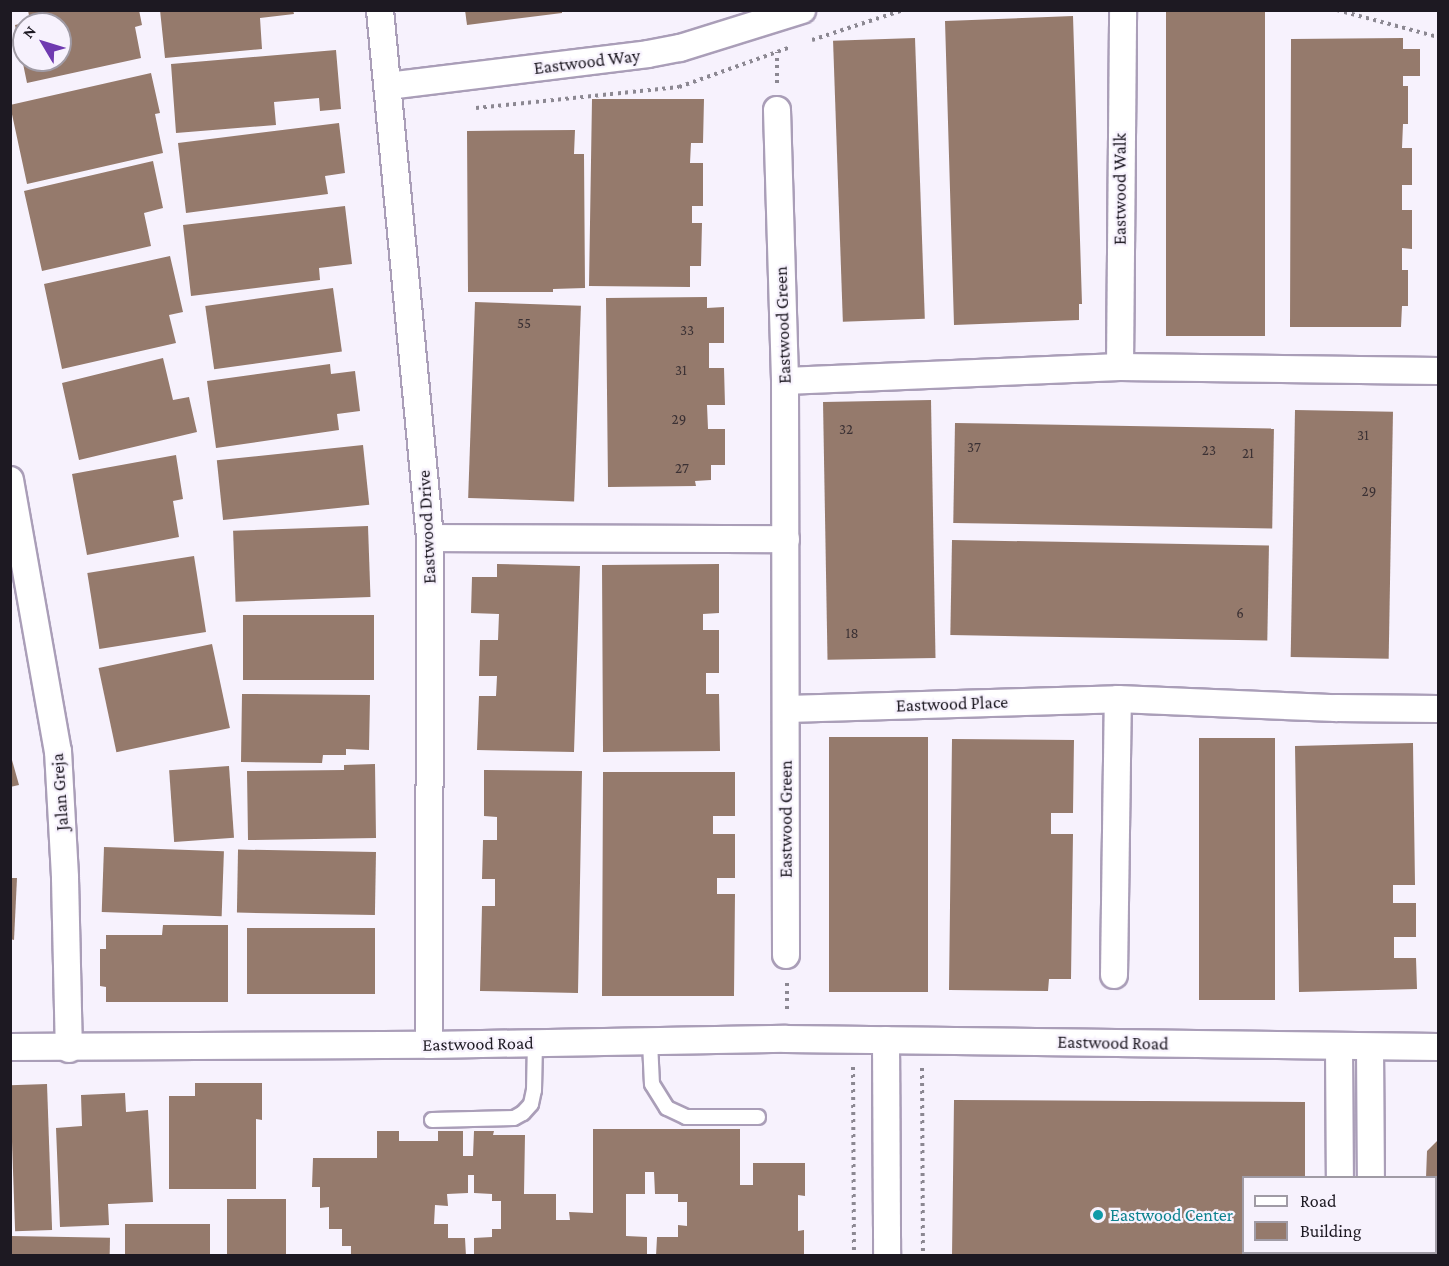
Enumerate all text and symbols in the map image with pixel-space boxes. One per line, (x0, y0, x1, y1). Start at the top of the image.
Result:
north arrow (12, 12, 72, 72)
text: N (19, 22, 39, 41)
street label: Eastwood Way (533, 45, 641, 79)
street label: Eastwood Walk (1109, 133, 1131, 245)
street label: Eastwood Green (770, 266, 796, 384)
house number: 55 (517, 315, 531, 333)
house number: 33 (680, 322, 694, 340)
house number: 31 (675, 362, 687, 380)
house number: 29 (672, 411, 686, 429)
house number: 32 (839, 421, 853, 439)
house number: 31 (1357, 427, 1369, 445)
house number: 37 (967, 439, 981, 457)
house number: 23 (1202, 442, 1216, 460)
house number: 21 (1242, 445, 1254, 463)
house number: 27 (675, 460, 689, 478)
street label: Eastwood Drive (413, 470, 441, 584)
house number: 29 (1362, 483, 1376, 501)
house number: 6 (1236, 605, 1244, 623)
house number: 18 (845, 625, 859, 643)
street label: Eastwood Place (896, 691, 1008, 717)
street label: Jalan Greja (47, 752, 73, 832)
street label: Eastwood Green (775, 760, 797, 878)
street label: Eastwood Road (1057, 1031, 1169, 1055)
street label: Eastwood Road (422, 1032, 534, 1056)
legend (1242, 1176, 1437, 1254)
text: Road (1300, 1191, 1337, 1211)
place label: Eastwood Center (1110, 1204, 1233, 1226)
marker: Eastwood Center (1091, 1208, 1105, 1222)
text: Building (1300, 1221, 1361, 1241)

